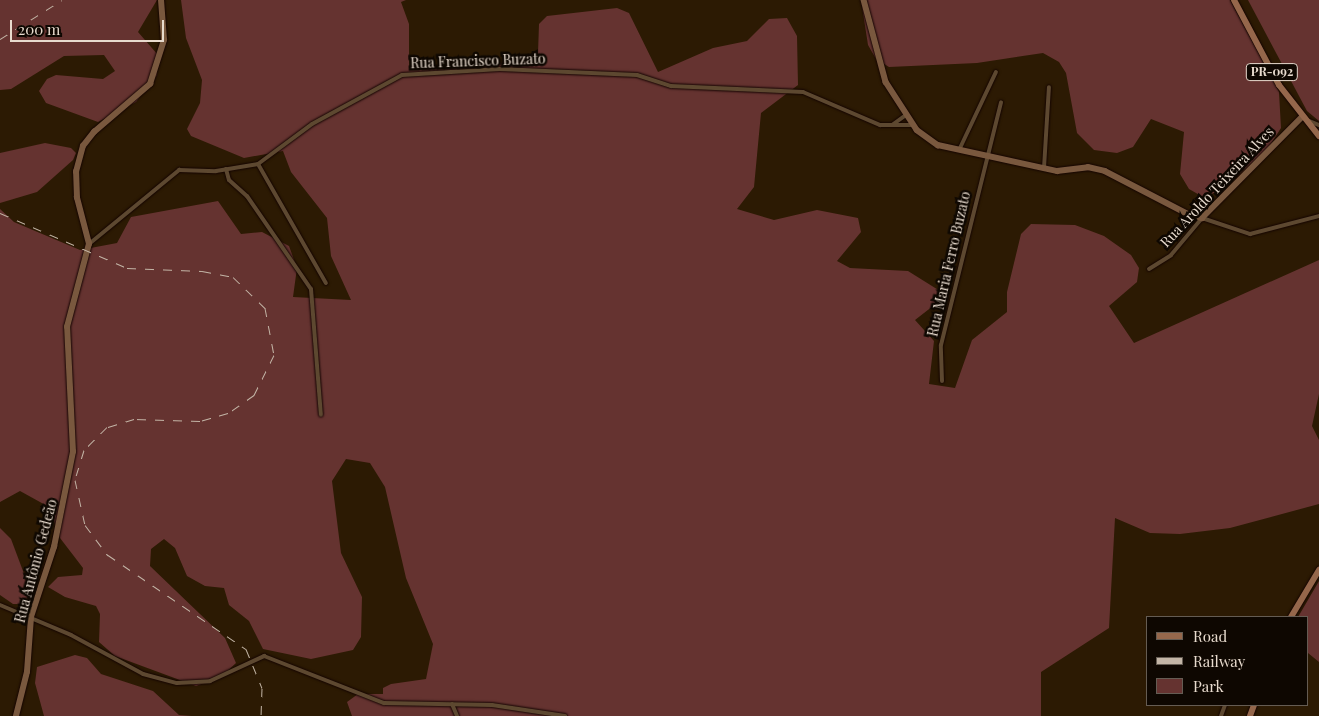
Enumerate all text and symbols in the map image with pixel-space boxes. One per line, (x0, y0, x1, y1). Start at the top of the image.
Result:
scale bar (12, 10, 166, 42)
text: 200 m (18, 19, 60, 39)
street label: Rua Francisco Buzato (410, 50, 546, 72)
road number: PR-092 (1246, 62, 1298, 82)
street label: Rua Aroldo Teixeira Alves (1156, 123, 1278, 251)
street label: Rua Maria Ferro Buzato (924, 190, 974, 338)
street label: Rua Antônio Gedeão (11, 497, 61, 625)
legend (1146, 616, 1309, 706)
text: Road (1193, 626, 1227, 646)
text: Railway (1193, 651, 1245, 671)
text: Park (1193, 676, 1224, 696)

